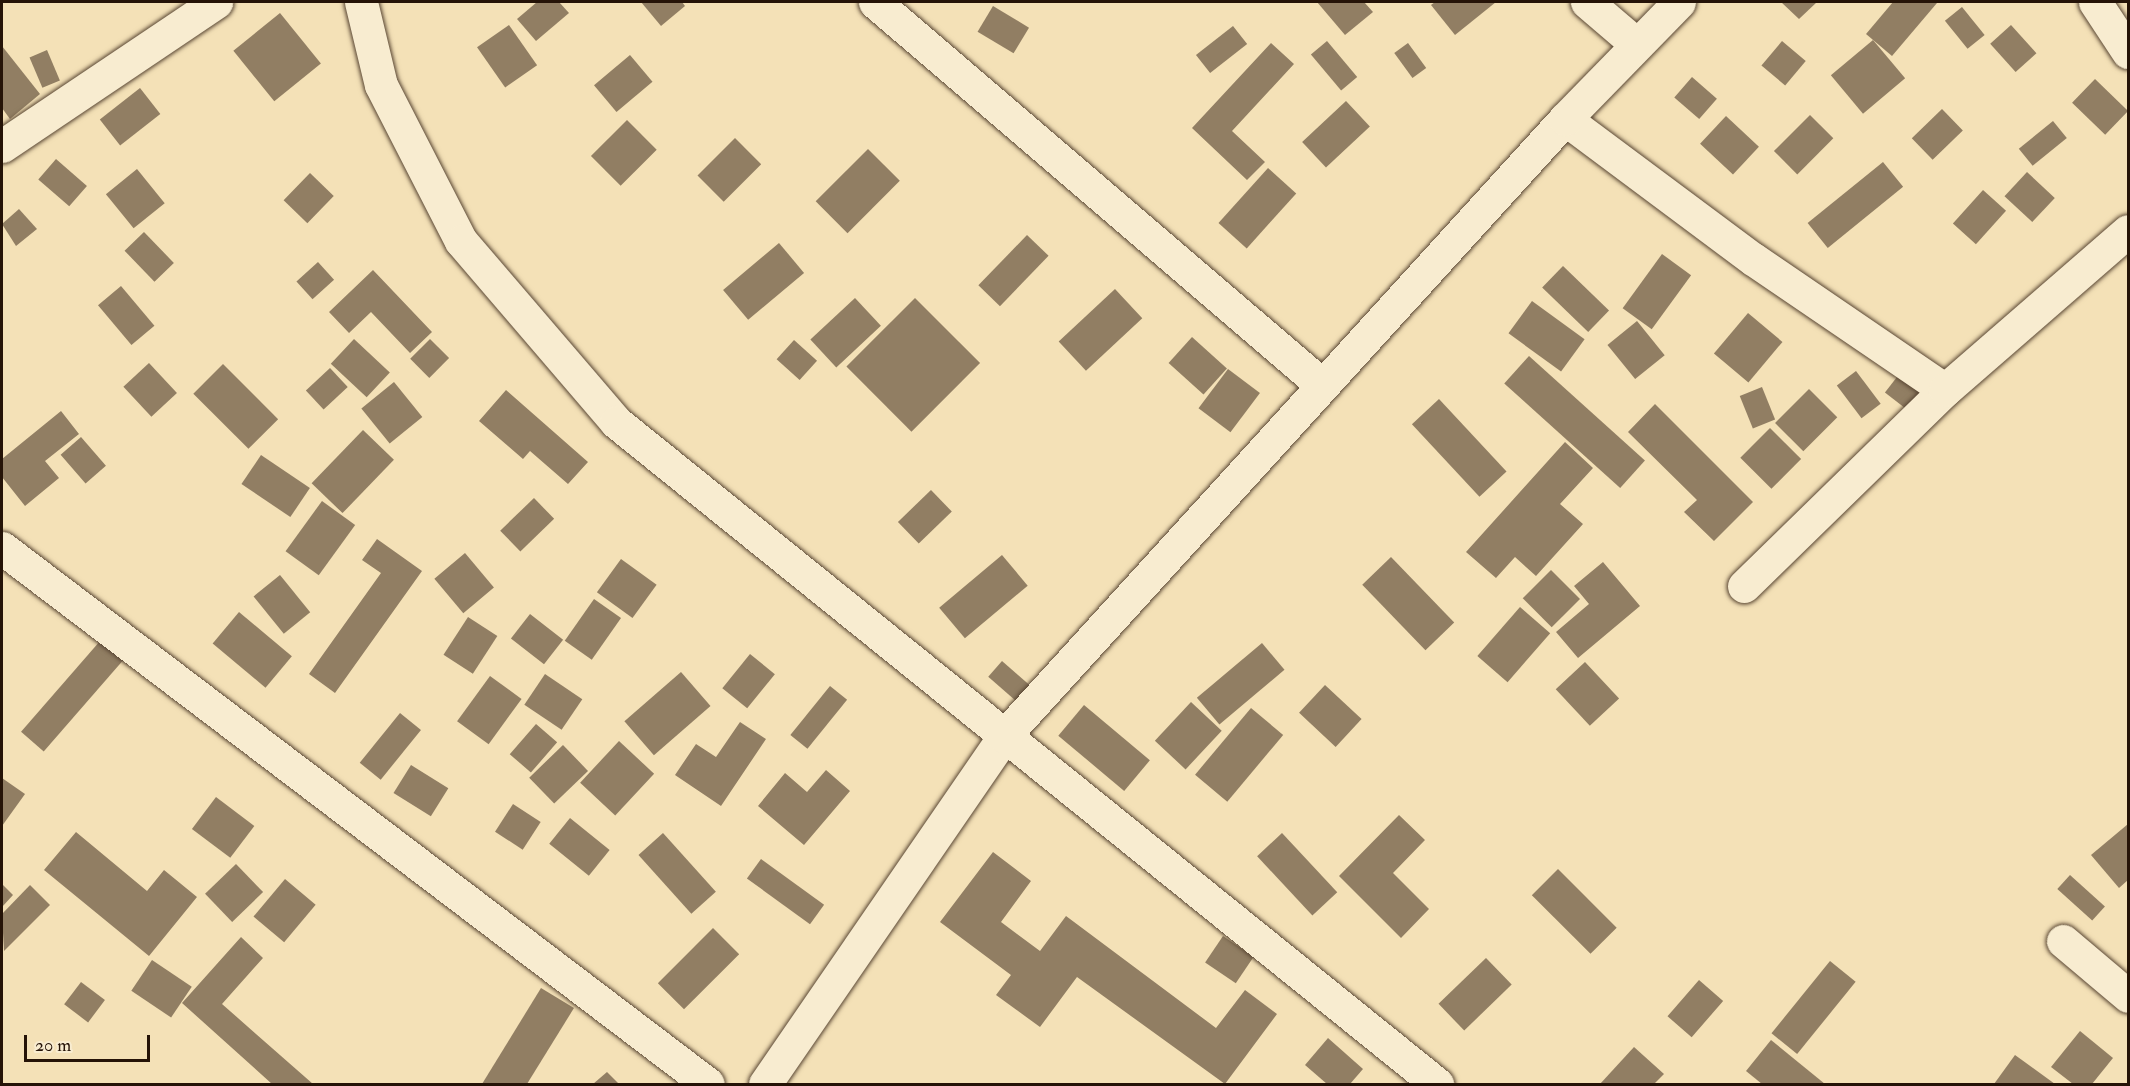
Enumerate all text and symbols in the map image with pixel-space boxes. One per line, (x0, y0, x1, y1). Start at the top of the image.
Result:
scale bar (27, 1023, 153, 1061)
text: 20 m (35, 1034, 71, 1057)

